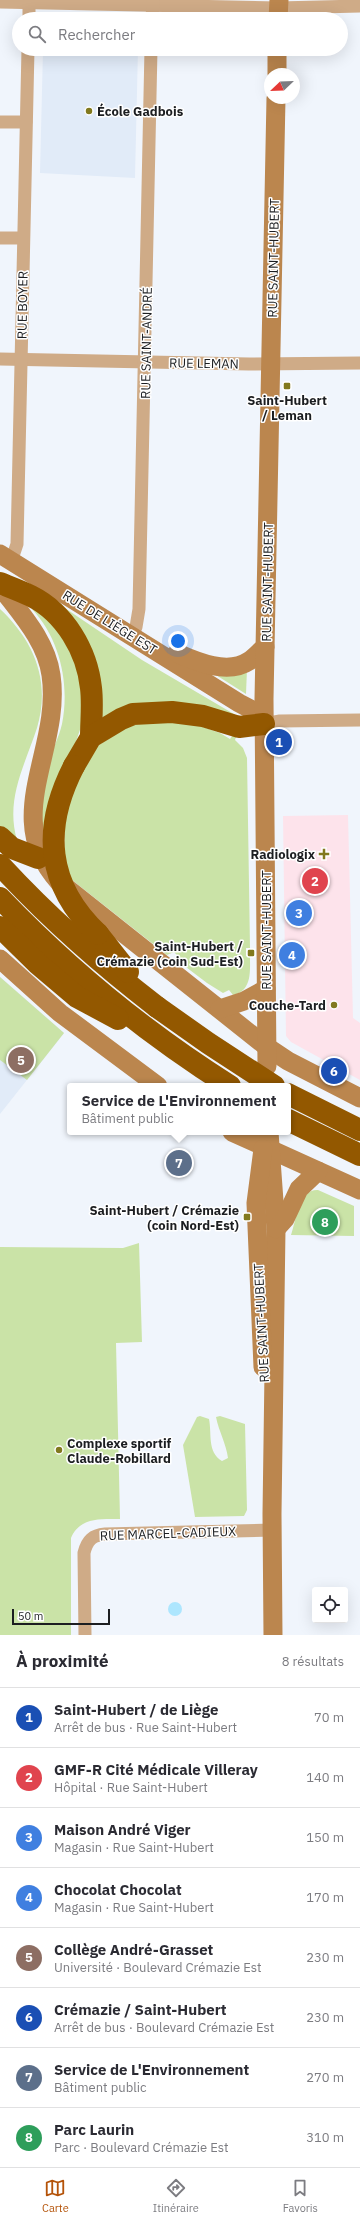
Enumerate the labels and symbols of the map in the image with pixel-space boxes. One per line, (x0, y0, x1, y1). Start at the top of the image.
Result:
north arrow (264, 68, 300, 104)
place label: École Gadbois (97, 103, 184, 120)
marker: École Gadbois (84, 106, 94, 116)
street label: RUE SAINT-HUBERT (264, 198, 283, 318)
street label: RUE BOYER (13, 271, 32, 339)
street label: RUE SAINT-ANDRÉ (137, 287, 156, 399)
street label: RUE LEMAN (169, 354, 239, 373)
marker: Saint-Hubert / Leman (282, 381, 292, 391)
place label: Saint-Hubert / Leman (247, 392, 327, 424)
street label: RUE SAINT-HUBERT (258, 522, 277, 642)
street label: RUE DE LIÈGE EST (59, 587, 161, 659)
your location (168, 631, 188, 651)
pin: 1 (266, 727, 292, 757)
place label: Radiologix (251, 846, 316, 863)
marker: Radiologix (318, 848, 330, 860)
pin: 2 (302, 866, 328, 896)
street label: RUE SAINT-HUBERT (258, 870, 275, 990)
pin: 3 (286, 898, 312, 928)
place label: Saint-Hubert / Crémazie (coin Sud-Est) (97, 938, 243, 970)
pin: 4 (279, 940, 305, 970)
marker: Saint-Hubert / Crémazie (coin Sud-Est) (246, 948, 256, 958)
place label: Couche-Tard (249, 997, 326, 1014)
marker: Couche-Tard (329, 1000, 339, 1010)
pin: 5 (8, 1045, 34, 1075)
pin: 6 (321, 1056, 347, 1086)
pin: 7 (166, 1148, 192, 1178)
place label: Saint-Hubert / Crémazie (coin Nord-Est) (89, 1202, 239, 1234)
pin: 8 (312, 1207, 338, 1237)
marker: Saint-Hubert / Crémazie (coin Nord-Est) (242, 1212, 252, 1222)
street label: RUE SAINT-HUBERT (250, 1262, 273, 1383)
place label: Complexe sportif Claude-Robillard (67, 1435, 172, 1467)
marker: Complexe sportif Claude-Robillard (54, 1445, 64, 1455)
street label: RUE MARCEL-CADIEUX (100, 1523, 237, 1544)
scale bar (12, 1607, 110, 1626)

